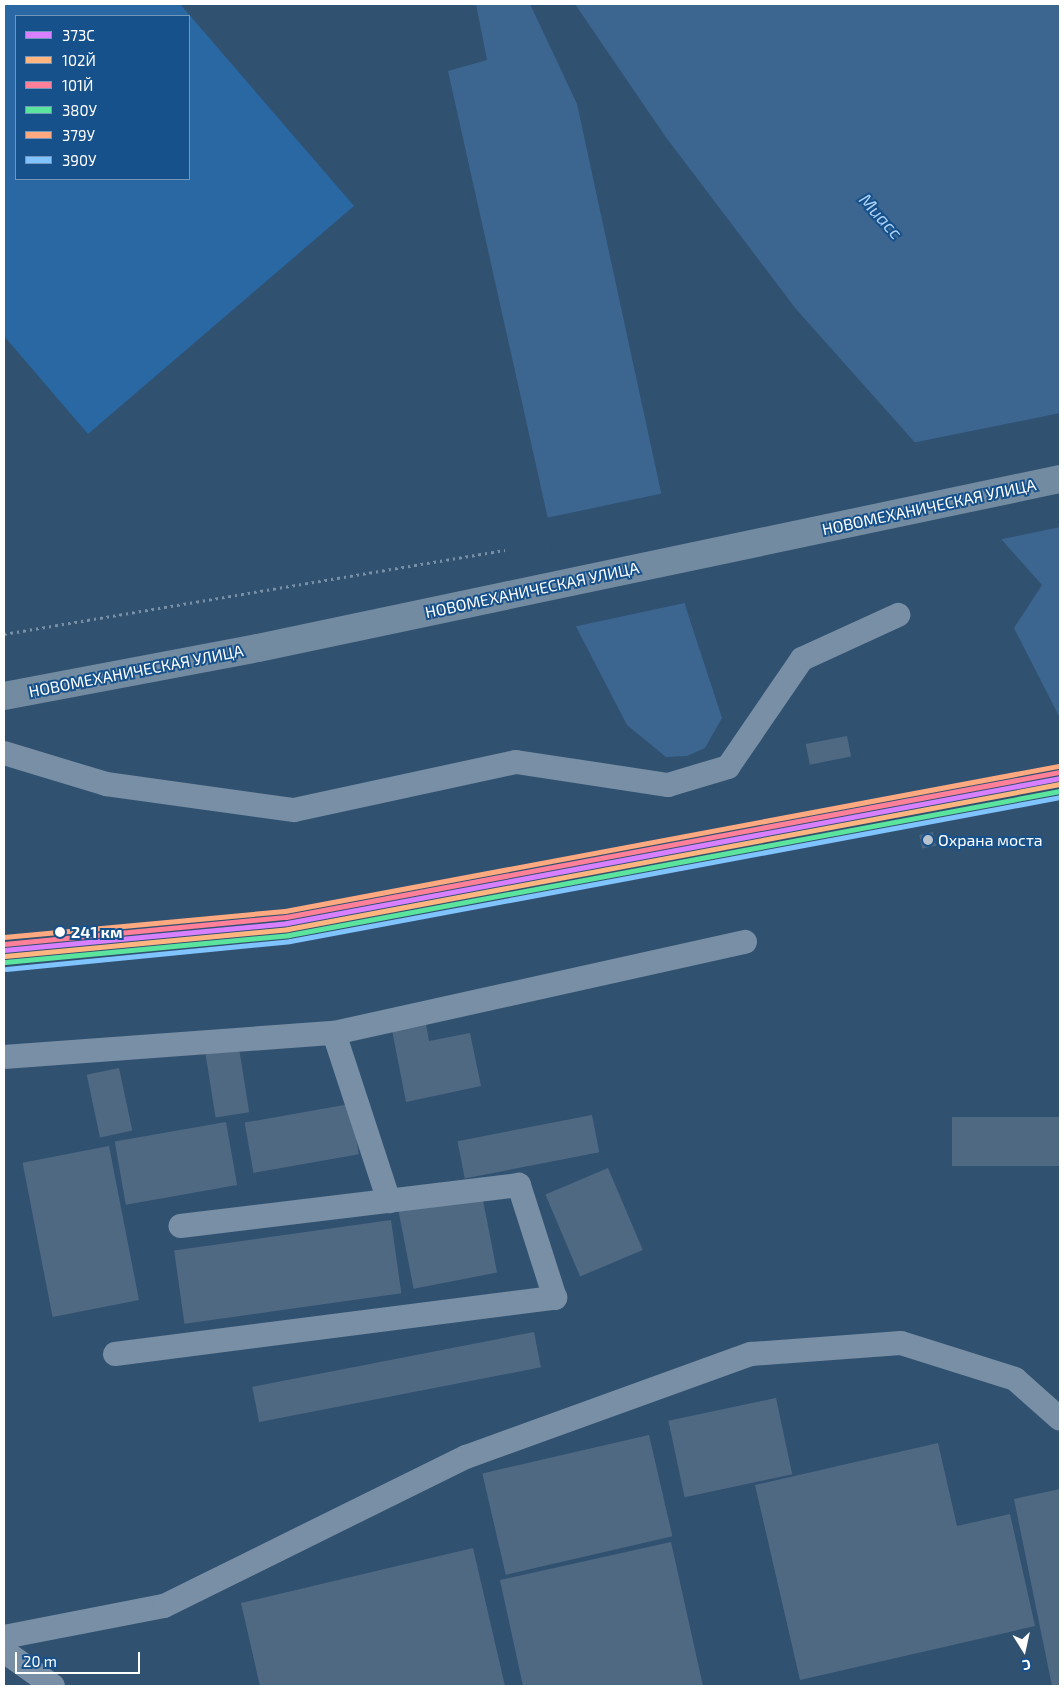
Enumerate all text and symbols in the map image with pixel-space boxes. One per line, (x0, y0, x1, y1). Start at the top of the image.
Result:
legend (15, 15, 190, 180)
text: 373C (62, 26, 95, 44)
text: 102Й (62, 51, 96, 69)
text: 101Й (62, 76, 93, 94)
text: 380У (62, 101, 97, 119)
text: 379У (62, 126, 95, 144)
text: 390У (62, 151, 96, 169)
water label: Миасс (855, 189, 907, 243)
street label: НОВОМЕХАНИЧЕСКАЯ УЛИЦА (820, 475, 1038, 539)
street label: НОВОМЕХАНИЧЕСКАЯ УЛИЦА (423, 558, 641, 622)
street label: НОВОМЕХАНИЧЕСКАЯ УЛИЦА (27, 641, 245, 701)
place label: Охрана моста (938, 830, 1043, 850)
marker: Охрана моста (922, 834, 934, 846)
place label: 241 км (71, 922, 122, 942)
marker: 241 км (53, 925, 67, 939)
north arrow (999, 1625, 1049, 1675)
scale bar (18, 1642, 142, 1674)
text: 20 m (23, 1652, 57, 1670)
text: С (1021, 1656, 1032, 1674)

